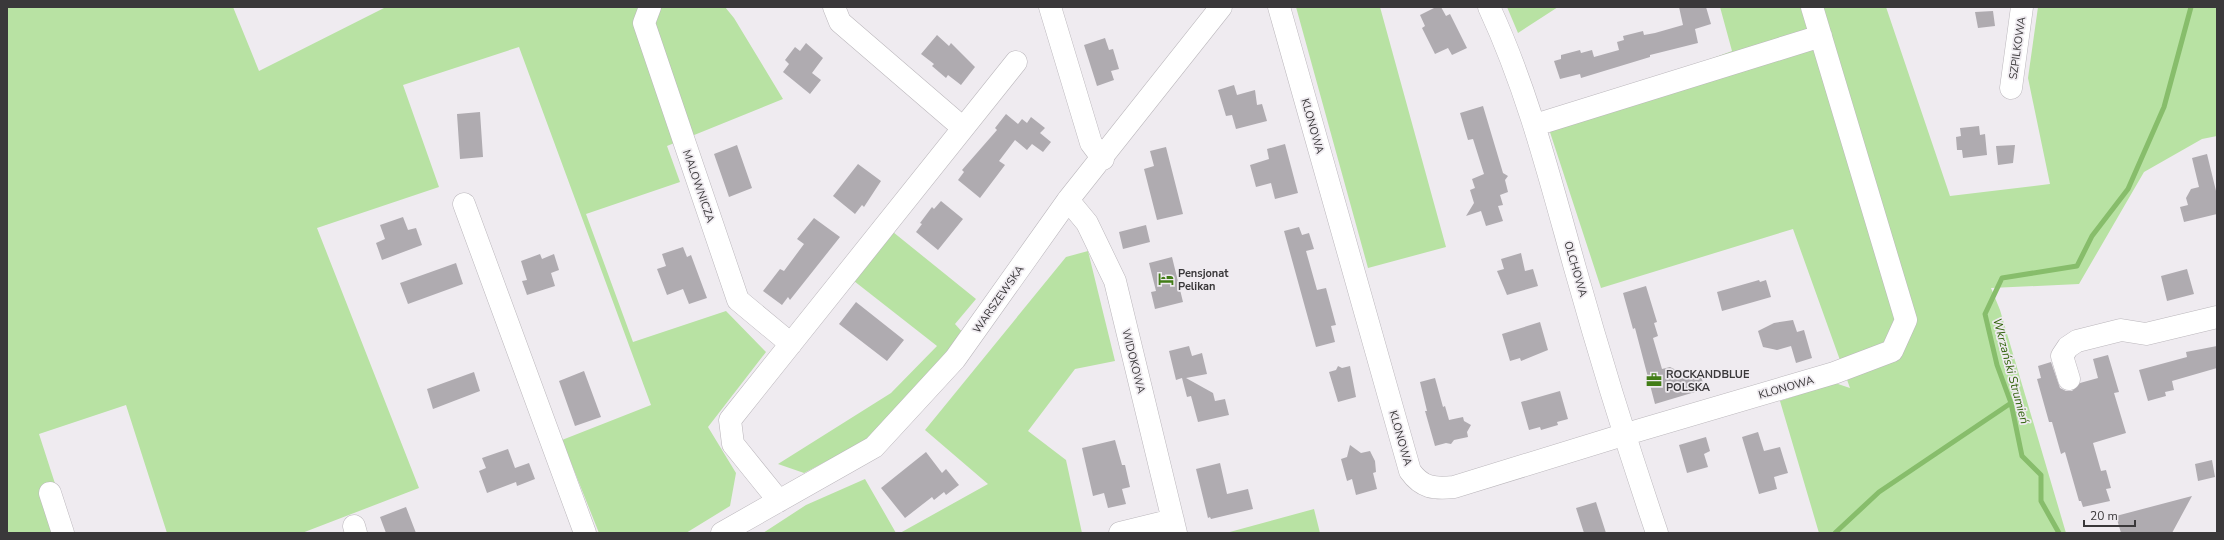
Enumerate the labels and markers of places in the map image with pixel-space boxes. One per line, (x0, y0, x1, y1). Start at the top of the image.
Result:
place label: Pensjonat Pelikan (1178, 266, 1229, 294)
hotel icon: Pensjonat Pelikan (1157, 270, 1175, 288)
place label: ROCKANDBLUE POLSKA (1666, 367, 1750, 395)
office icon: ROCKANDBLUE POLSKA (1645, 371, 1663, 389)

